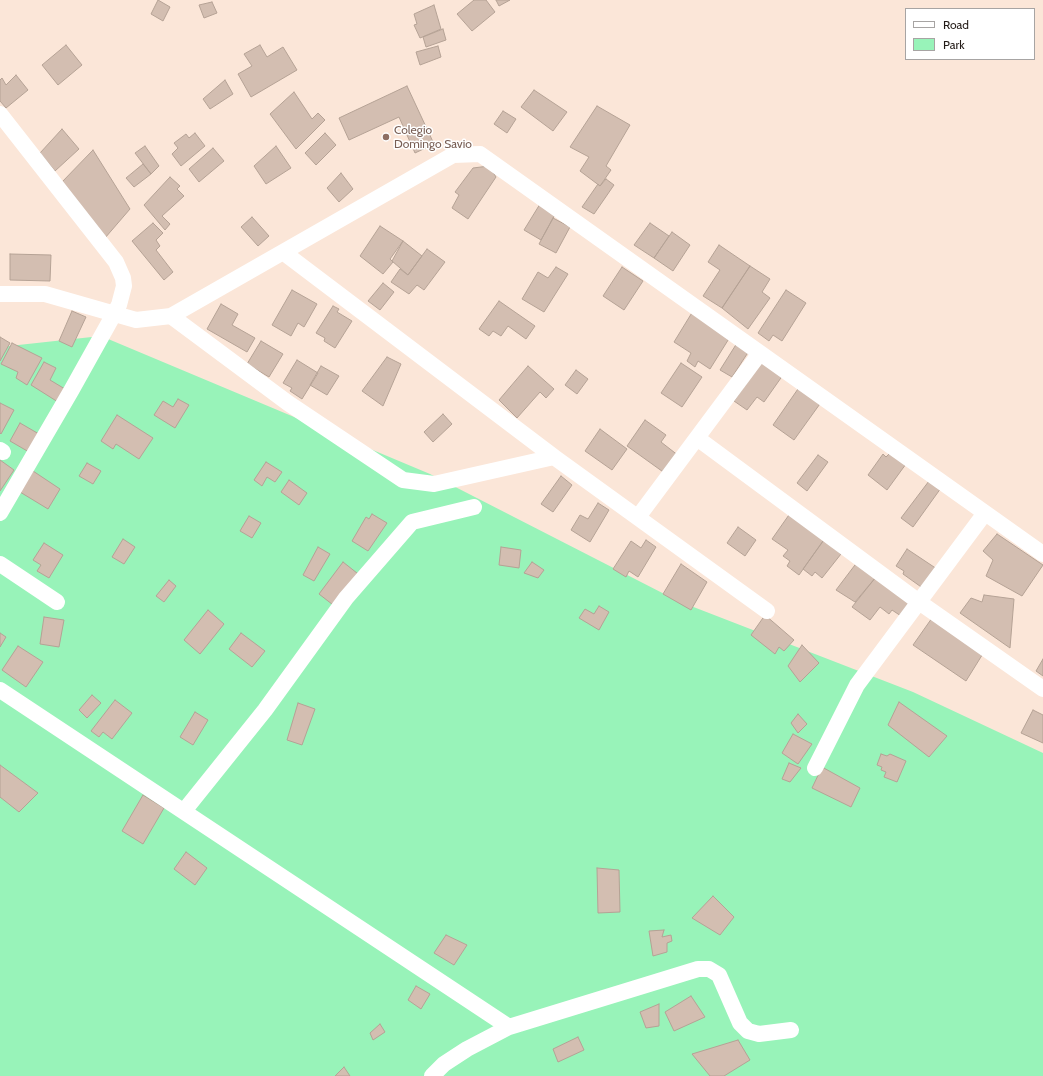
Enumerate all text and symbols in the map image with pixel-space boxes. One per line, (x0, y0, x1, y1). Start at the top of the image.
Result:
legend (905, 8, 1035, 60)
text: Road (943, 17, 969, 32)
text: Park (943, 37, 965, 52)
place label: Colegio Domingo Savio (394, 123, 472, 151)
marker: Colegio Domingo Savio (381, 132, 391, 142)

